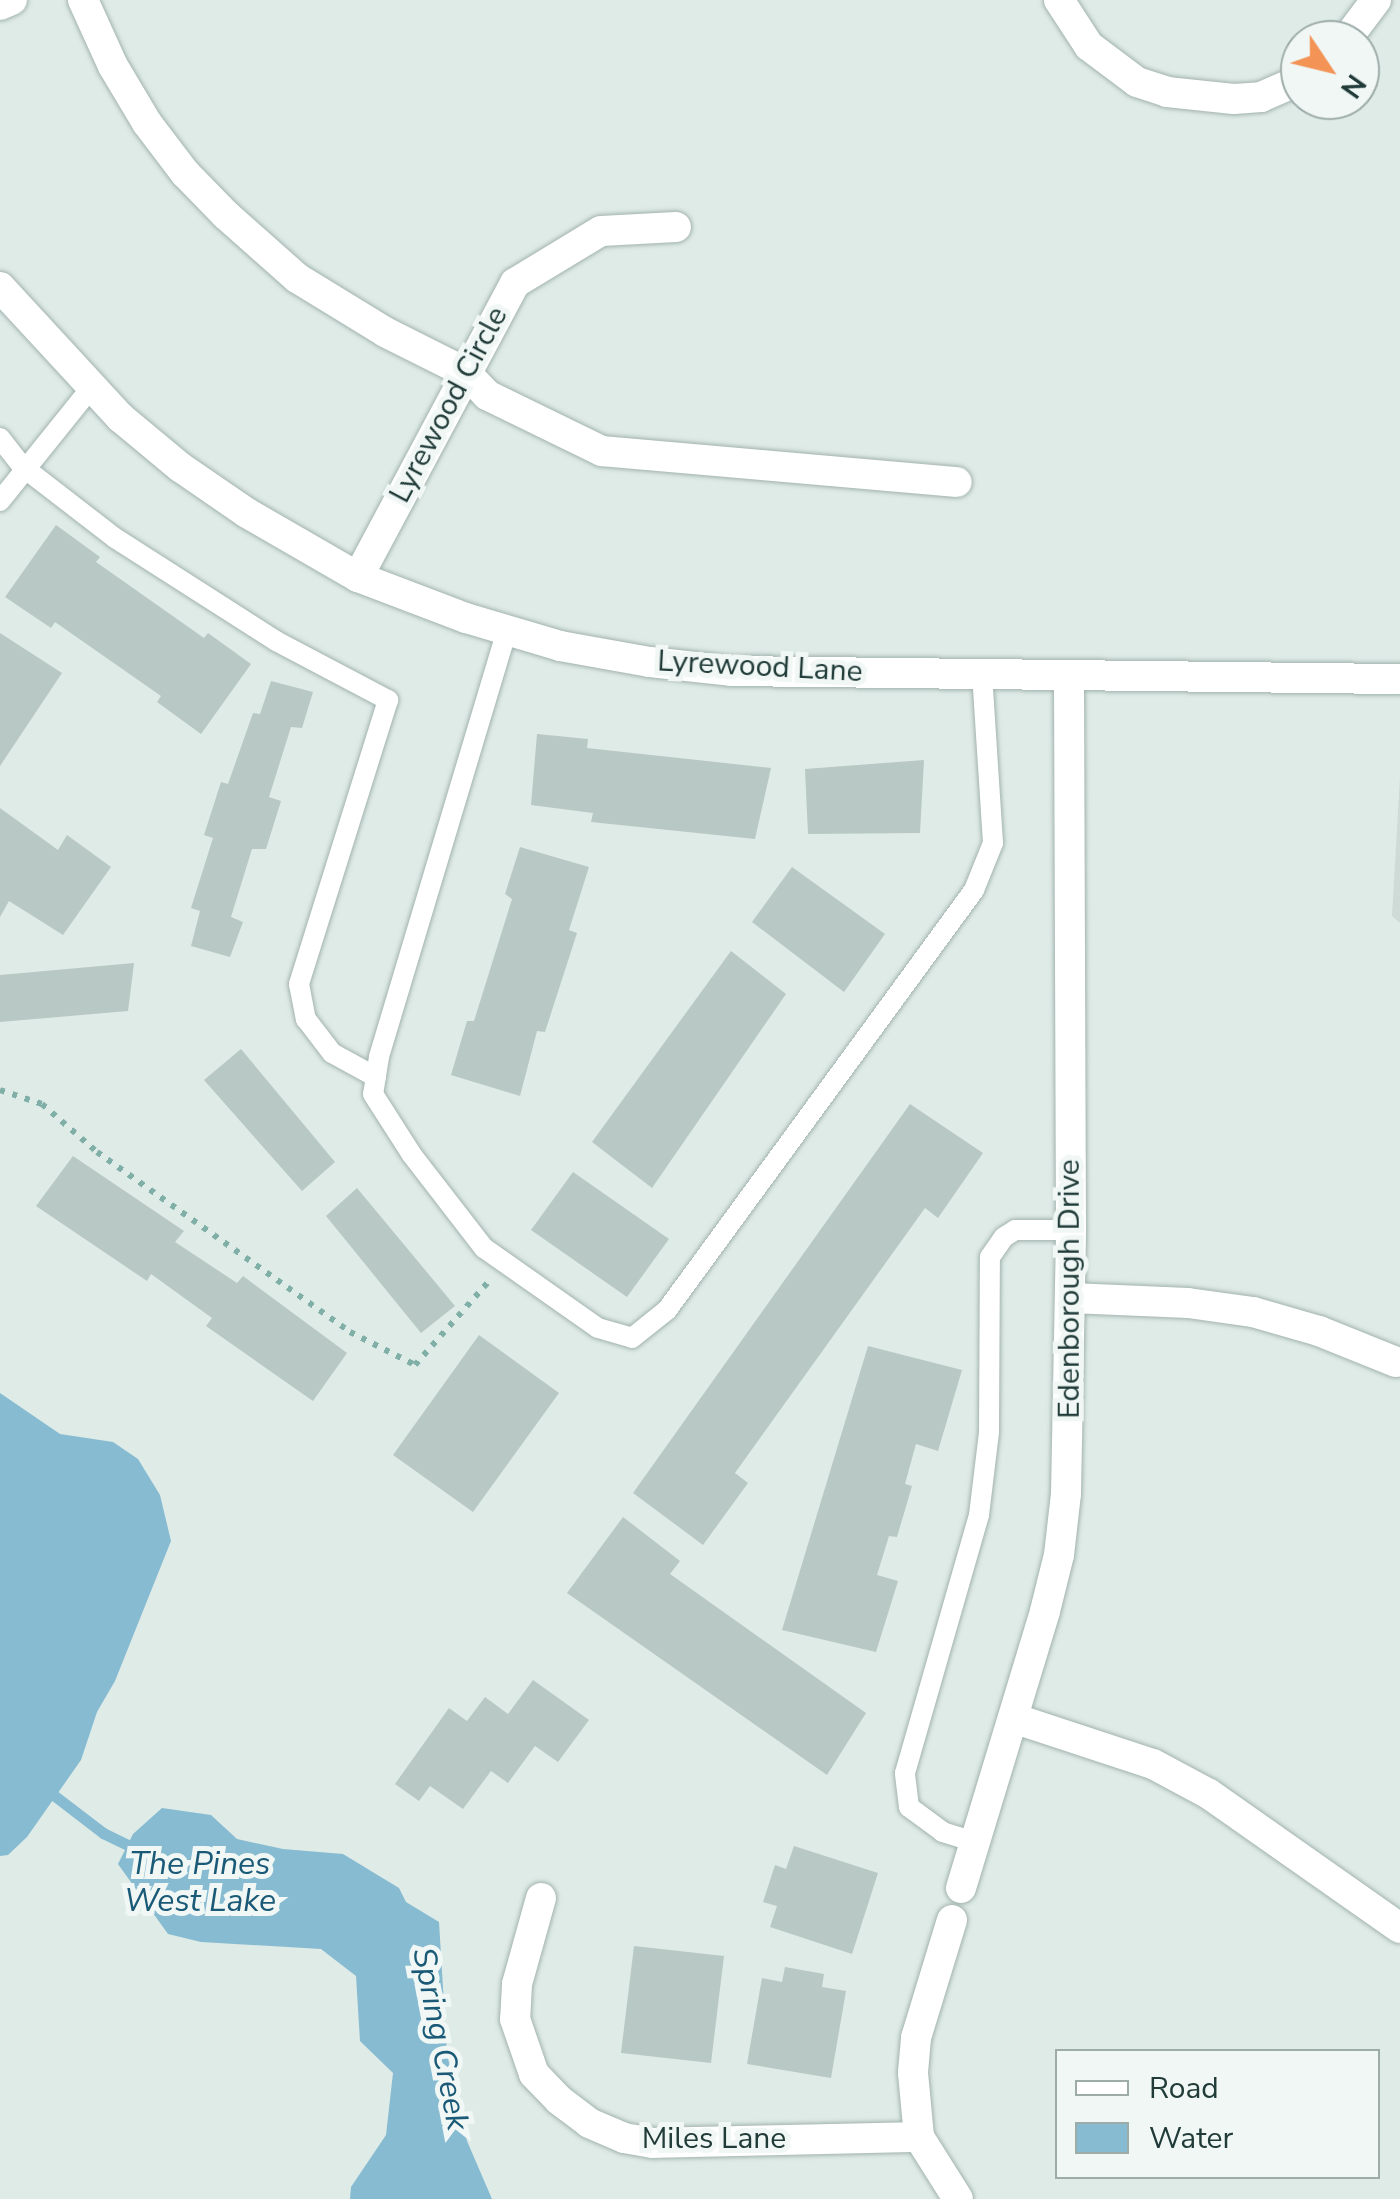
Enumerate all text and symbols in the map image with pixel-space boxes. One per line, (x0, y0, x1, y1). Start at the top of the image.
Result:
north arrow (1280, 20, 1380, 120)
text: N (1331, 67, 1375, 106)
street label: Lyrewood Circle (382, 301, 516, 509)
street label: Lyrewood Lane (656, 644, 864, 690)
street label: Edenborough Drive (1052, 1159, 1088, 1419)
water label: The Pines West Lake (124, 1846, 276, 1921)
water label: Spring Creek (403, 1944, 477, 2134)
legend (1055, 2049, 1380, 2179)
text: Road (1149, 2068, 1219, 2109)
text: Water (1149, 2118, 1233, 2159)
street label: Miles Lane (642, 2121, 786, 2157)

